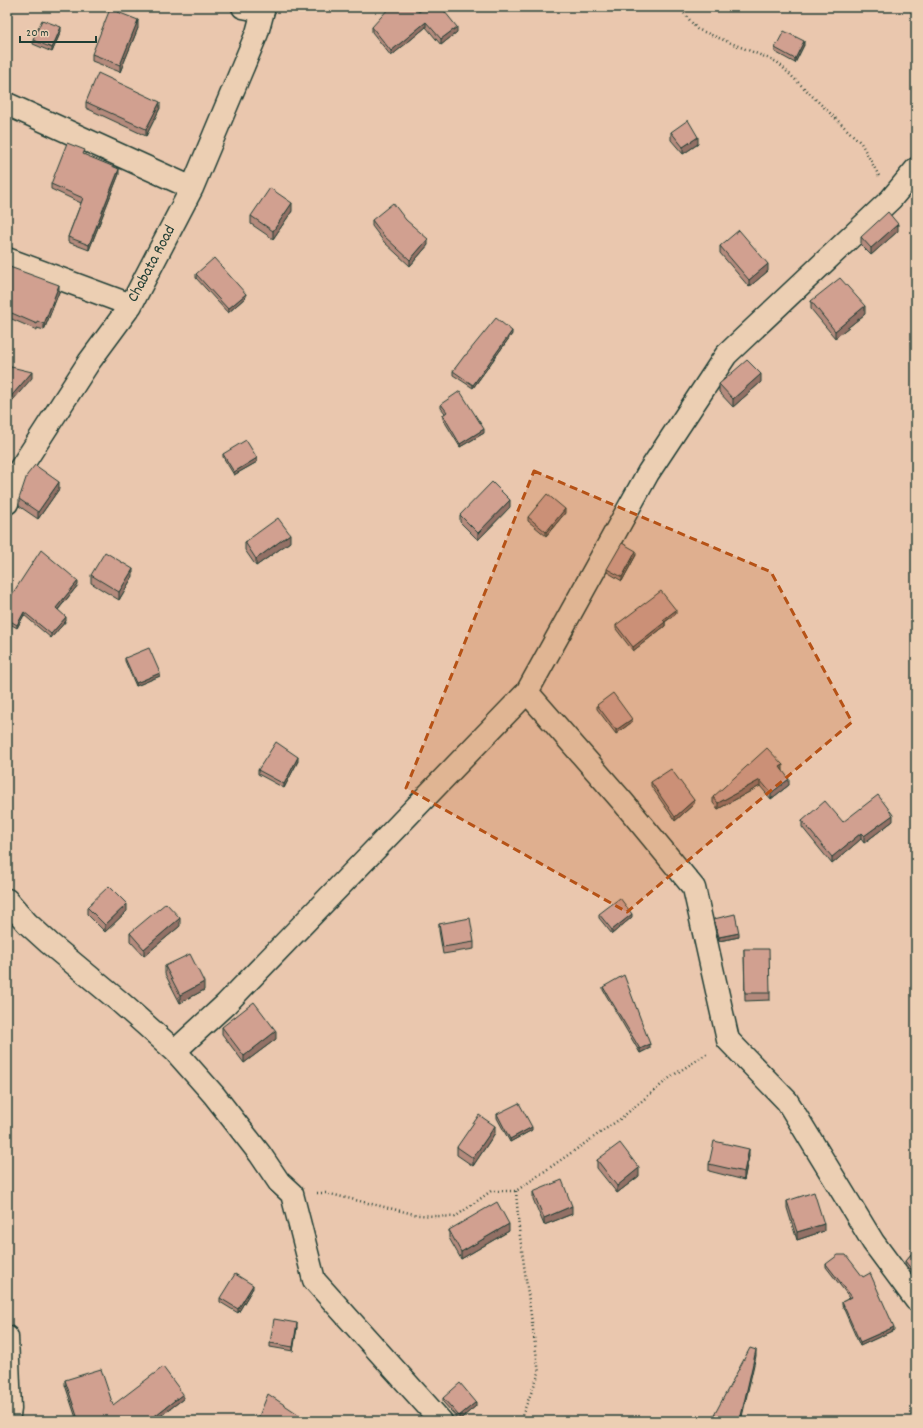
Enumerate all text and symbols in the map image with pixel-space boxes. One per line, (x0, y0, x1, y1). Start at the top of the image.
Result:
scale bar (20, 18, 96, 44)
text: 20 m (26, 25, 49, 42)
street label: Chabata Road (122, 221, 182, 307)

